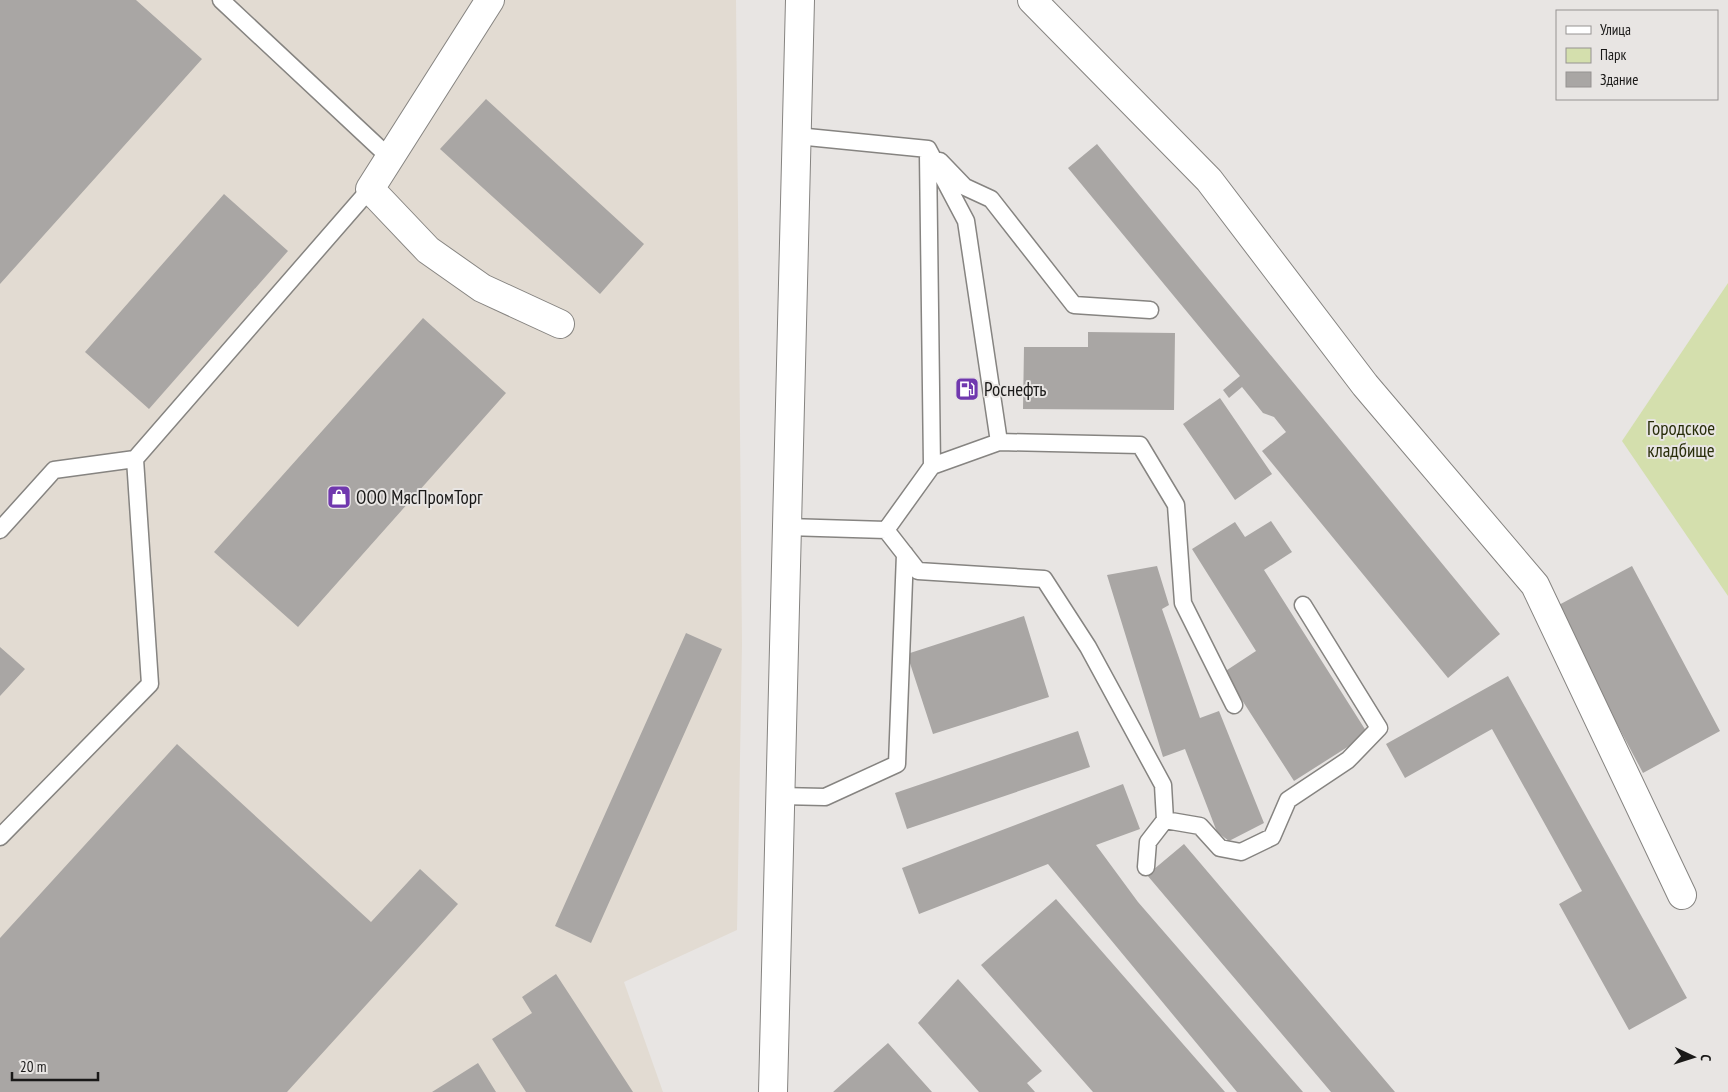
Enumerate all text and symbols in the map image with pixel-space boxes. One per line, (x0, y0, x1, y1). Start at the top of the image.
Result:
legend (1556, 10, 1718, 100)
text: Улица (1600, 20, 1631, 39)
text: Парк (1600, 45, 1626, 64)
text: Здание (1600, 70, 1638, 89)
fuel station icon: Роснефть (954, 376, 980, 402)
place label: Роснефть (984, 377, 1046, 401)
park label: Городское кладбище (1647, 416, 1715, 462)
shop icon: ООО МясПромТорг (326, 484, 352, 510)
place label: ООО МясПромТорг (356, 485, 483, 509)
north arrow (1668, 1032, 1718, 1082)
scale bar (12, 1050, 99, 1082)
text: С (1697, 1054, 1715, 1062)
text: 20 m (20, 1057, 46, 1076)

